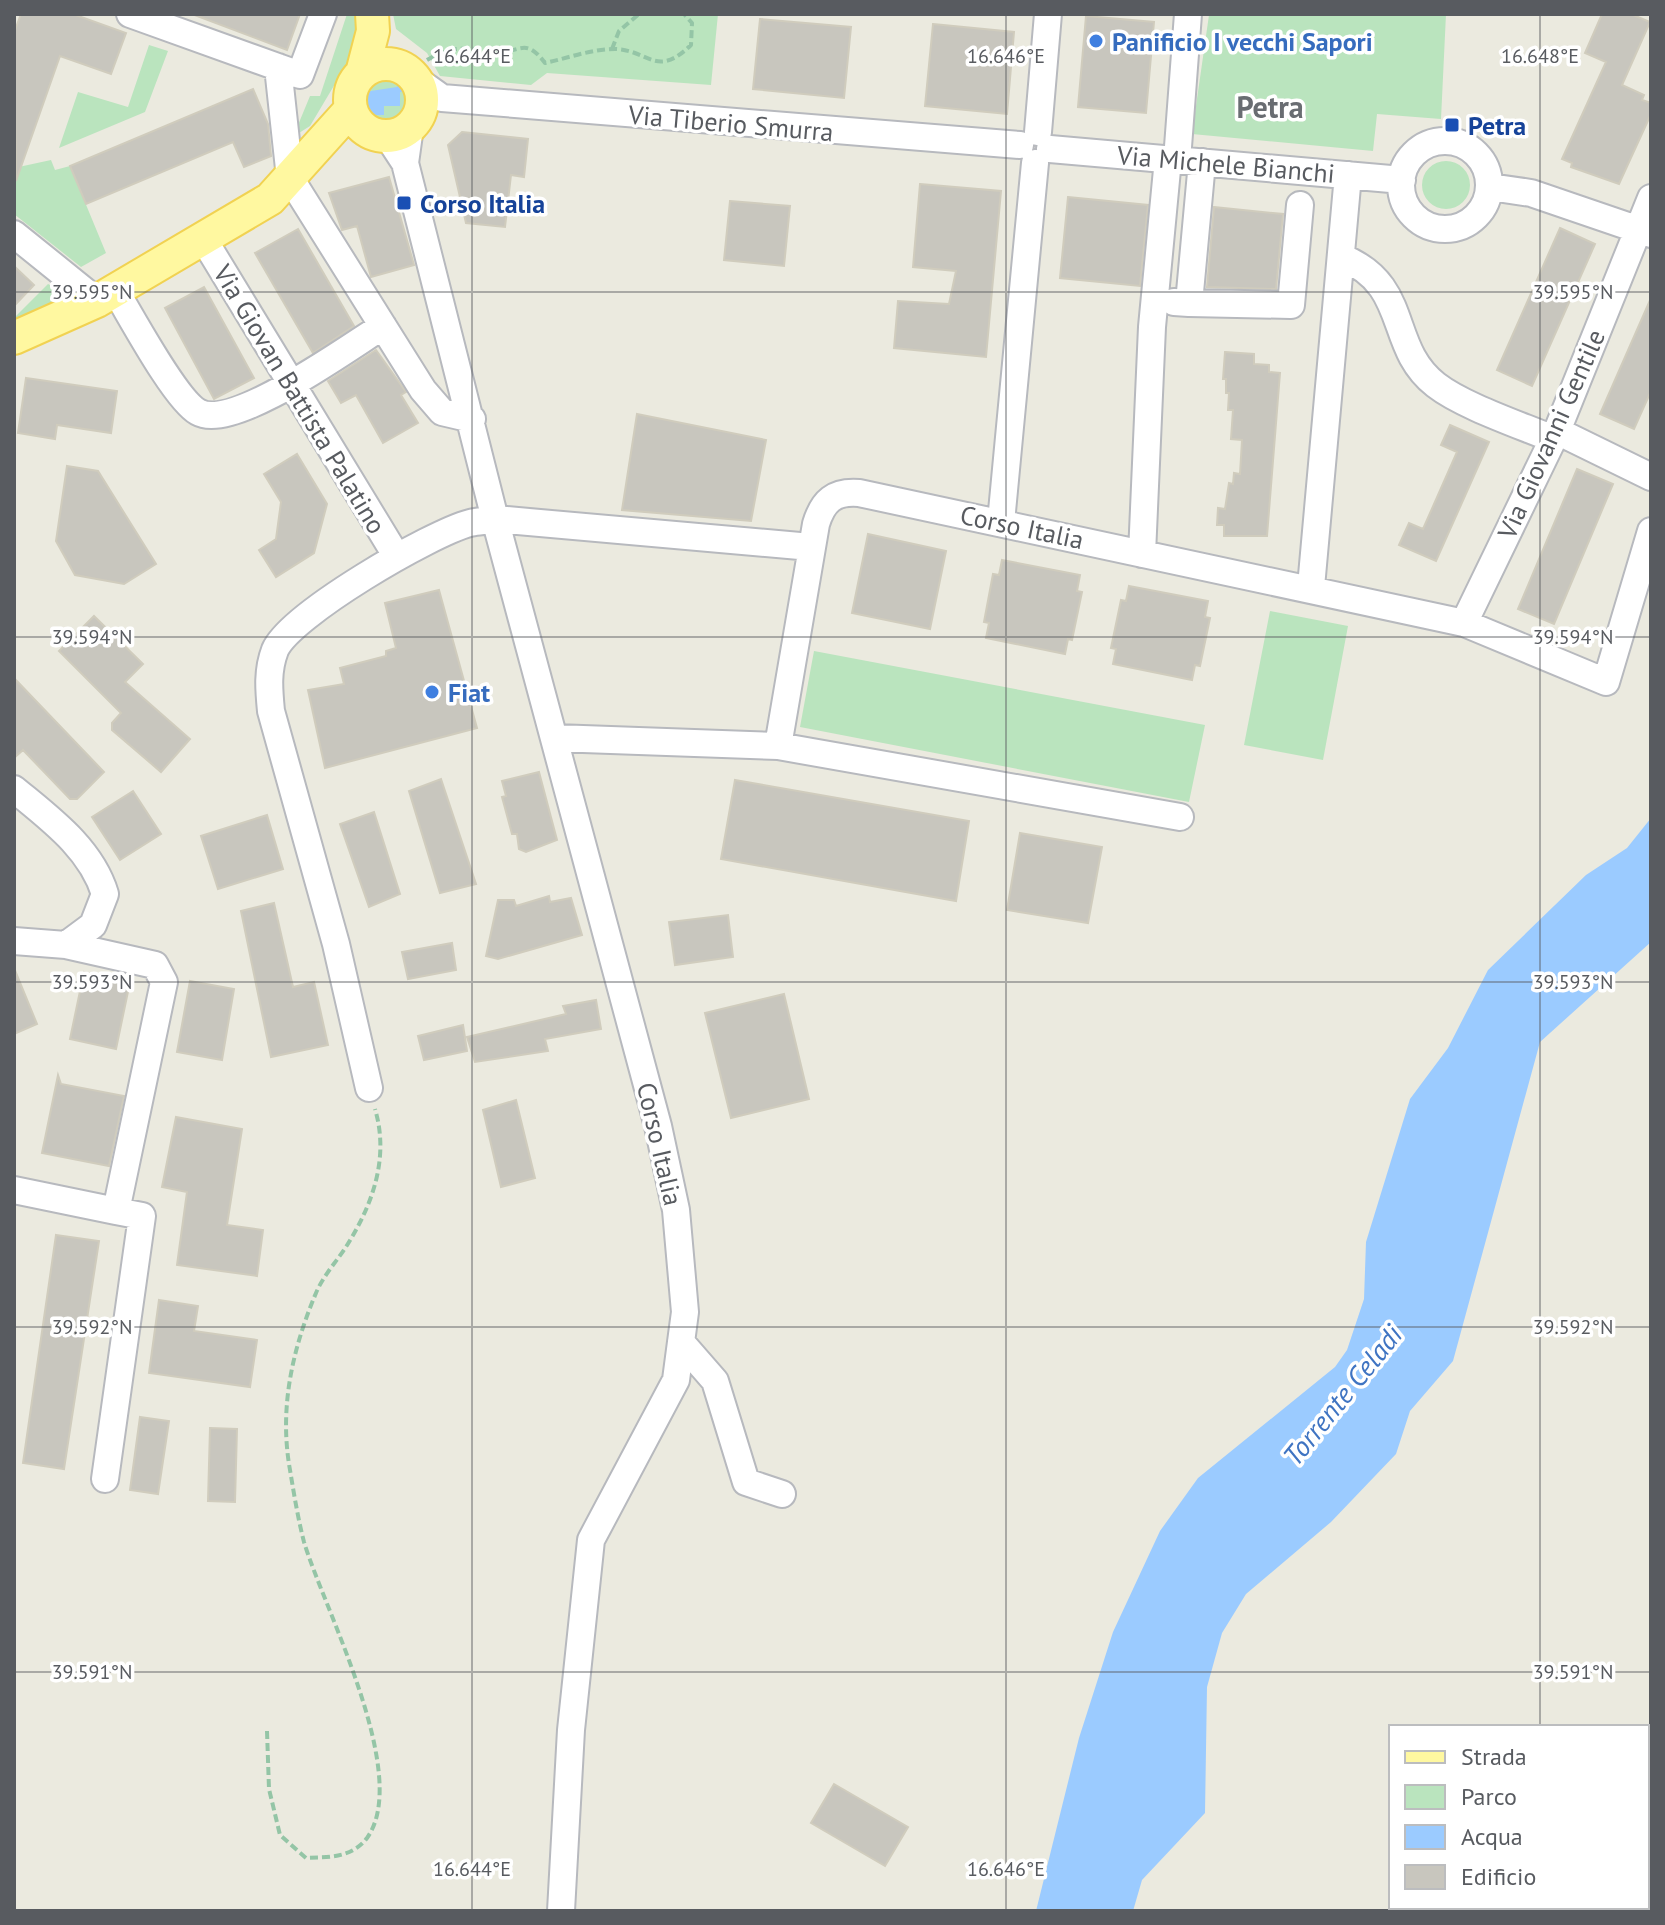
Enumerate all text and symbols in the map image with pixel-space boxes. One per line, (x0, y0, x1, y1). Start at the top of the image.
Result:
place label: Panificio I vecchi Sapori (1112, 25, 1373, 58)
marker: Panificio I vecchi Sapori (1087, 32, 1105, 50)
text: 16.644°E (433, 43, 511, 69)
text: 16.646°E (967, 43, 1045, 69)
text: 16.648°E (1501, 43, 1579, 69)
district label: Petra (1236, 87, 1304, 126)
street label: Via Tiberio Smurra (626, 98, 835, 148)
place label: Petra (1468, 109, 1526, 142)
marker: Petra (1443, 116, 1461, 134)
street label: Via Michele Bianchi (1115, 138, 1336, 190)
place label: Corso Italia (420, 187, 545, 220)
marker: Corso Italia (395, 194, 413, 212)
street label: Via Giovan Battista Palatino (206, 258, 393, 539)
text: 39.595°N (52, 279, 132, 305)
text: 39.595°N (1533, 279, 1613, 305)
street label: Via Giovanni Gentile (1490, 324, 1612, 545)
street label: Corso Italia (957, 498, 1087, 556)
text: 39.594°N (52, 624, 132, 650)
text: 39.594°N (1533, 624, 1613, 650)
place label: Fiat (448, 676, 490, 709)
marker: Fiat (423, 683, 441, 701)
text: 39.593°N (52, 969, 132, 995)
text: 39.593°N (1533, 969, 1613, 995)
street label: Corso Italia (630, 1079, 690, 1209)
text: 39.592°N (52, 1314, 132, 1340)
text: 39.592°N (1533, 1314, 1613, 1340)
water label: Torrente Celadi (1274, 1316, 1411, 1473)
text: 39.591°N (52, 1659, 132, 1685)
text: 39.591°N (1533, 1659, 1613, 1685)
legend (1389, 1725, 1649, 1909)
text: Strada (1461, 1741, 1527, 1772)
text: Parco (1461, 1781, 1517, 1812)
text: Acqua (1461, 1821, 1523, 1852)
text: 16.644°E (433, 1856, 511, 1882)
text: 16.646°E (967, 1856, 1045, 1882)
text: Edificio (1461, 1861, 1536, 1892)

